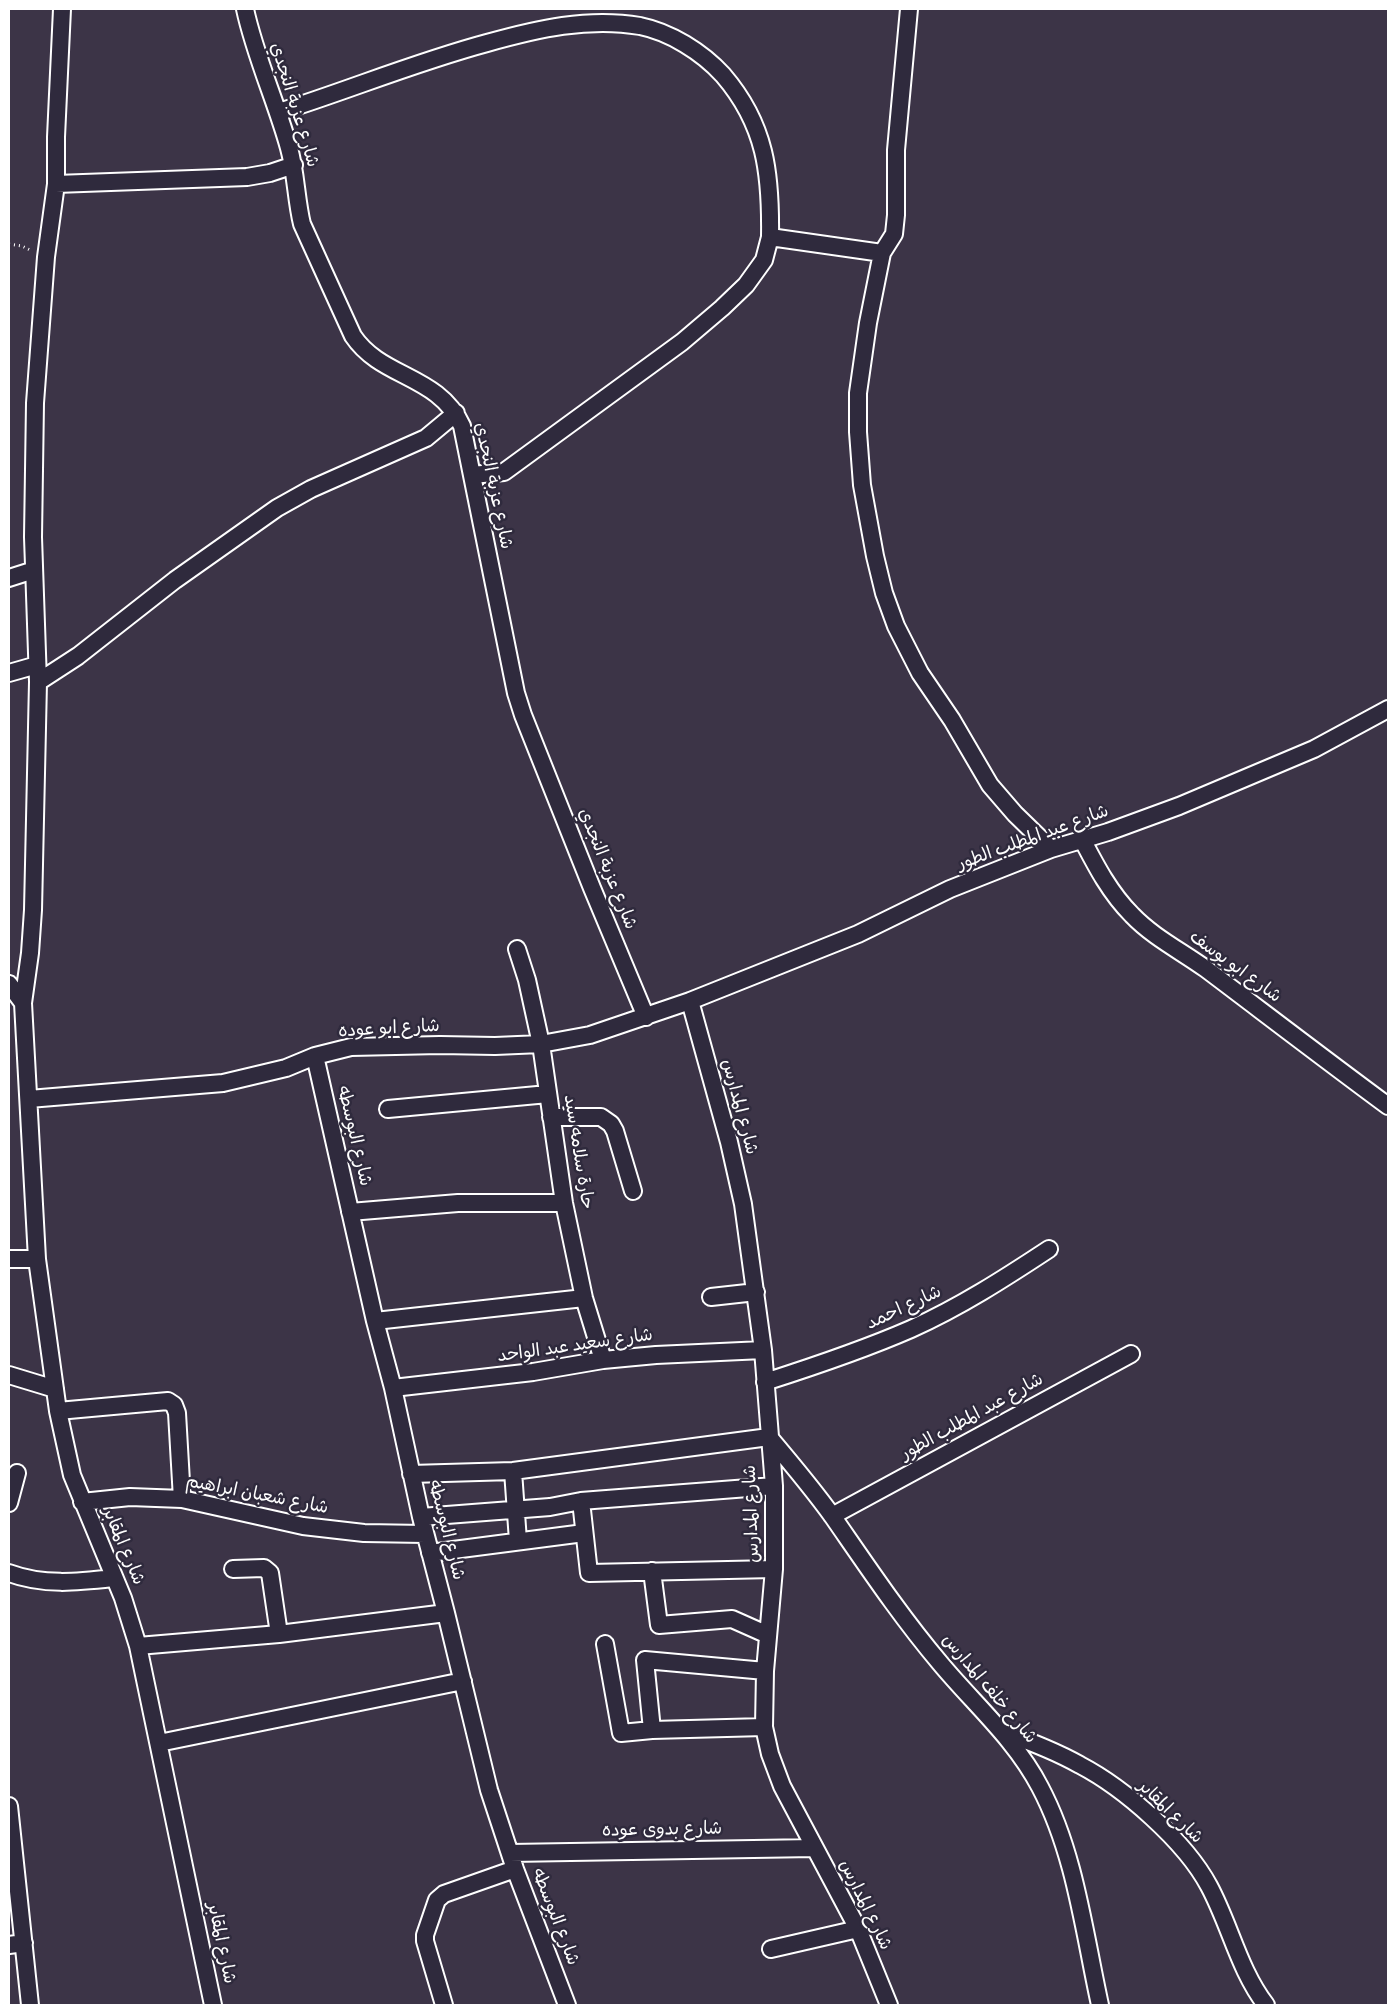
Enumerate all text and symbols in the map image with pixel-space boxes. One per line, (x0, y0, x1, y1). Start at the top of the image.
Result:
street label: شارع عزبة النجدي (265, 40, 323, 170)
street label: شارع عزبة النجدي (469, 421, 517, 551)
street label: شارع عبد المطلب الطور (954, 801, 1112, 875)
street label: شارع عزبة النجدي (573, 805, 641, 933)
street label: شارع ابو يوسف (1185, 926, 1285, 1008)
street label: شارع ابو عوده (338, 1016, 440, 1042)
street label: شارع المدارس (716, 1057, 762, 1157)
street label: شارع البوسطه (332, 1084, 376, 1188)
street label: حارة سلامه سيد (558, 1093, 598, 1211)
street label: شارع احمد (863, 1281, 945, 1335)
street label: شارع سعيد عبد الواحد (496, 1324, 654, 1368)
street label: شارع عبد المطلب الطور (897, 1369, 1047, 1465)
street label: شارع المدارس (739, 1465, 765, 1563)
street label: شارع شعبان ابراهيم (184, 1471, 330, 1519)
street label: شارع البوسطه (423, 1478, 469, 1582)
street label: شارع المقابر (97, 1504, 149, 1588)
street label: شارع خلف المدارس (937, 1630, 1041, 1748)
street label: شارع المقابر (1133, 1775, 1207, 1849)
street label: شارع بدوى عوده (602, 1818, 722, 1842)
street label: شارع المدارس (834, 1856, 896, 1954)
street label: شارع البوسطه (527, 1865, 583, 1969)
street label: شارع المقابر (202, 1900, 240, 1986)

